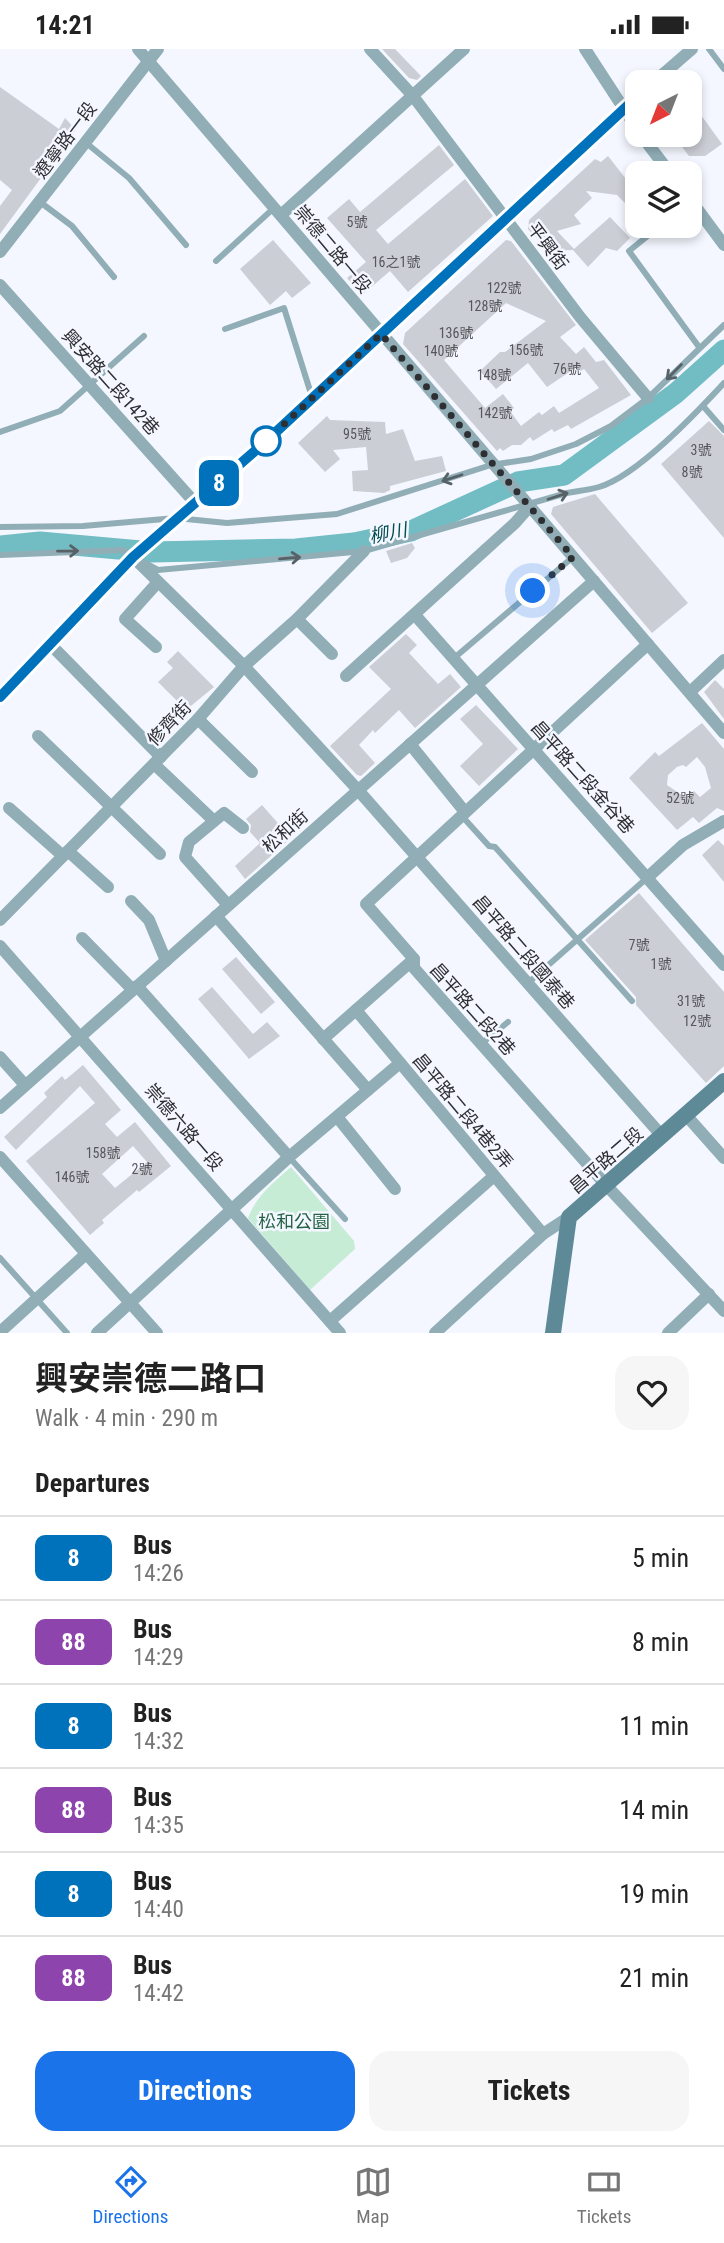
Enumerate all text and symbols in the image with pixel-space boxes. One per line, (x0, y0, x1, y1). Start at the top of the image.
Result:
text: 14:21 (35, 10, 95, 40)
north arrow (625, 70, 702, 147)
map controls (625, 70, 702, 238)
street label: 遼寧路一段 (30, 98, 100, 182)
button: layers (625, 161, 702, 238)
street label: 崇德二路一段 (290, 201, 376, 297)
house number: 5號 (347, 214, 367, 230)
street label: 平興街 (523, 218, 573, 274)
house number: 16之1號 (372, 254, 420, 270)
house number: 122號 (487, 280, 521, 296)
house number: 128號 (468, 298, 502, 314)
street label: 興安路二段142巷 (58, 325, 164, 439)
house number: 136號 (439, 325, 473, 341)
house number: 156號 (509, 342, 543, 358)
house number: 140號 (424, 343, 458, 359)
house number: 76號 (553, 361, 581, 377)
one-way arrow (666, 363, 683, 380)
house number: 148號 (477, 367, 511, 383)
house number: 142號 (478, 405, 512, 421)
unlabelled marker (251, 426, 281, 456)
house number: 95號 (343, 426, 371, 442)
house number: 3號 (691, 442, 711, 458)
line badge: 8 (196, 460, 242, 506)
house number: 8號 (682, 464, 702, 480)
text: 8 (213, 469, 225, 497)
one-way arrow (441, 473, 463, 485)
one-way arrow (547, 489, 569, 501)
water label: 柳川 (367, 518, 411, 548)
one-way arrow (56, 544, 79, 558)
one-way arrow (278, 551, 301, 564)
your location (515, 573, 550, 608)
street label: 修齊街 (143, 696, 195, 750)
street label: 昌平路二段金谷巷 (527, 716, 639, 838)
house number: 52號 (666, 790, 694, 806)
street label: 松和街 (258, 805, 312, 857)
street label: 昌平路二段國泰巷 (469, 891, 579, 1013)
house number: 7號 (629, 937, 649, 953)
house number: 1號 (651, 956, 671, 972)
street label: 昌平路二段2巷 (426, 959, 520, 1059)
house number: 31號 (677, 993, 705, 1009)
house number: 12號 (683, 1013, 711, 1029)
street label: 昌平路二段4巷2弄 (409, 1049, 517, 1173)
street label: 崇德六路一段 (141, 1079, 227, 1175)
street label: 昌平路二段 (565, 1123, 647, 1197)
house number: 158號 (86, 1145, 120, 1161)
house number: 2號 (132, 1161, 152, 1177)
house number: 146號 (55, 1169, 89, 1185)
park label: 松和公園 (258, 1211, 330, 1232)
button: heart (615, 1356, 689, 1430)
text: 興安崇德二路口 (35, 1359, 266, 1398)
text: Walk · 4 min · 290 m (35, 1405, 218, 1432)
text: Departures (35, 1468, 150, 1498)
text: Bus (133, 1530, 172, 1560)
text: 5 min (632, 1543, 689, 1573)
text: 8 (67, 1544, 80, 1572)
text: 14:26 (133, 1560, 184, 1587)
text: Bus (133, 1614, 172, 1644)
text: 8 min (632, 1627, 689, 1657)
text: 88 (61, 1628, 86, 1656)
text: 14:29 (133, 1644, 184, 1671)
text: Bus (133, 1698, 172, 1728)
text: 11 min (619, 1711, 689, 1741)
text: 8 (67, 1712, 80, 1740)
text: 14:32 (133, 1728, 184, 1755)
text: Bus (133, 1782, 172, 1812)
text: 14 min (619, 1795, 689, 1825)
text: 88 (61, 1796, 86, 1824)
text: 14:35 (133, 1812, 184, 1839)
text: Bus (133, 1866, 172, 1896)
text: 19 min (619, 1879, 689, 1909)
text: 8 (67, 1880, 80, 1908)
text: 14:40 (133, 1896, 184, 1923)
text: Bus (133, 1950, 172, 1980)
text: 21 min (619, 1963, 689, 1993)
text: 88 (61, 1964, 86, 1992)
text: 14:42 (133, 1980, 184, 2007)
button: Directions (35, 2051, 355, 2131)
button: Tickets (369, 2051, 689, 2131)
tab: Directions (93, 2163, 168, 2228)
tab: Map (354, 2163, 392, 2228)
tab: Tickets (577, 2163, 631, 2228)

